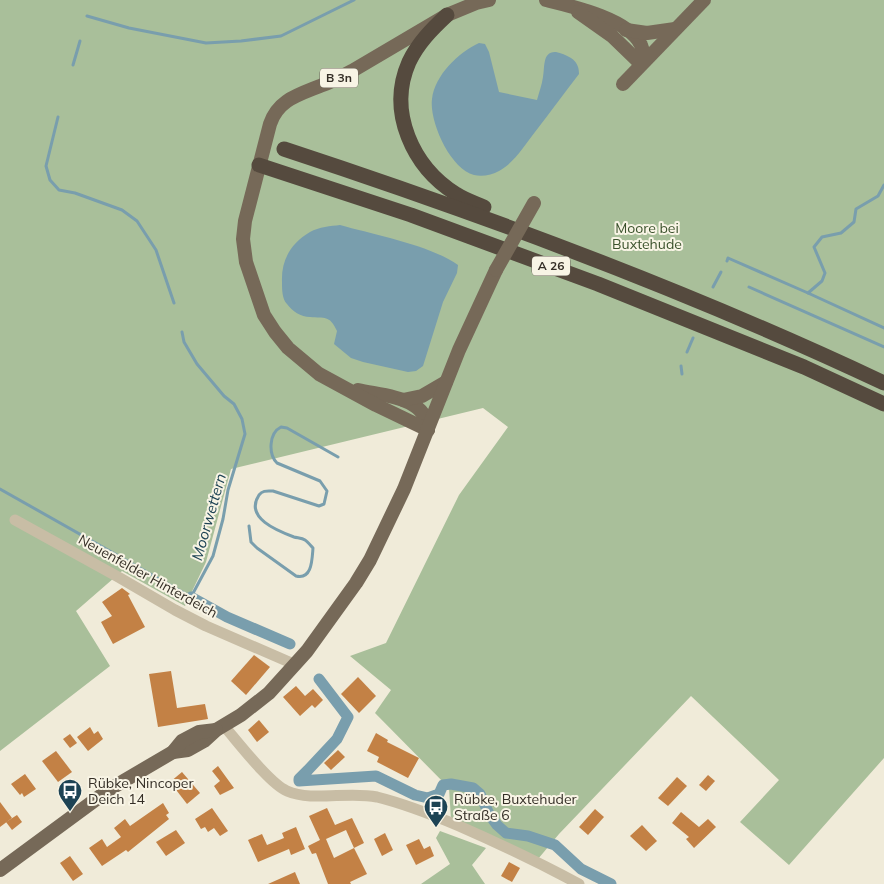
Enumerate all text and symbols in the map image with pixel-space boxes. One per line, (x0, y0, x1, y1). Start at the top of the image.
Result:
road number: B 3n (320, 68, 358, 88)
park label: Moore bei Buxtehude (612, 219, 682, 253)
road number: A 26 (532, 256, 570, 276)
water label: Moorwettern (187, 471, 230, 563)
street label: Neuenfelder Hinterdeich (75, 530, 221, 622)
place label: Rübke, Nincoper Deich 14 (88, 774, 194, 808)
bus stop icon: Rübke, Nincoper Deich 14 (57, 778, 83, 812)
place label: Rübke, Buxtehuder Straße 6 (454, 790, 577, 824)
bus stop icon: Rübke, Buxtehuder Straße 6 (423, 794, 449, 828)

